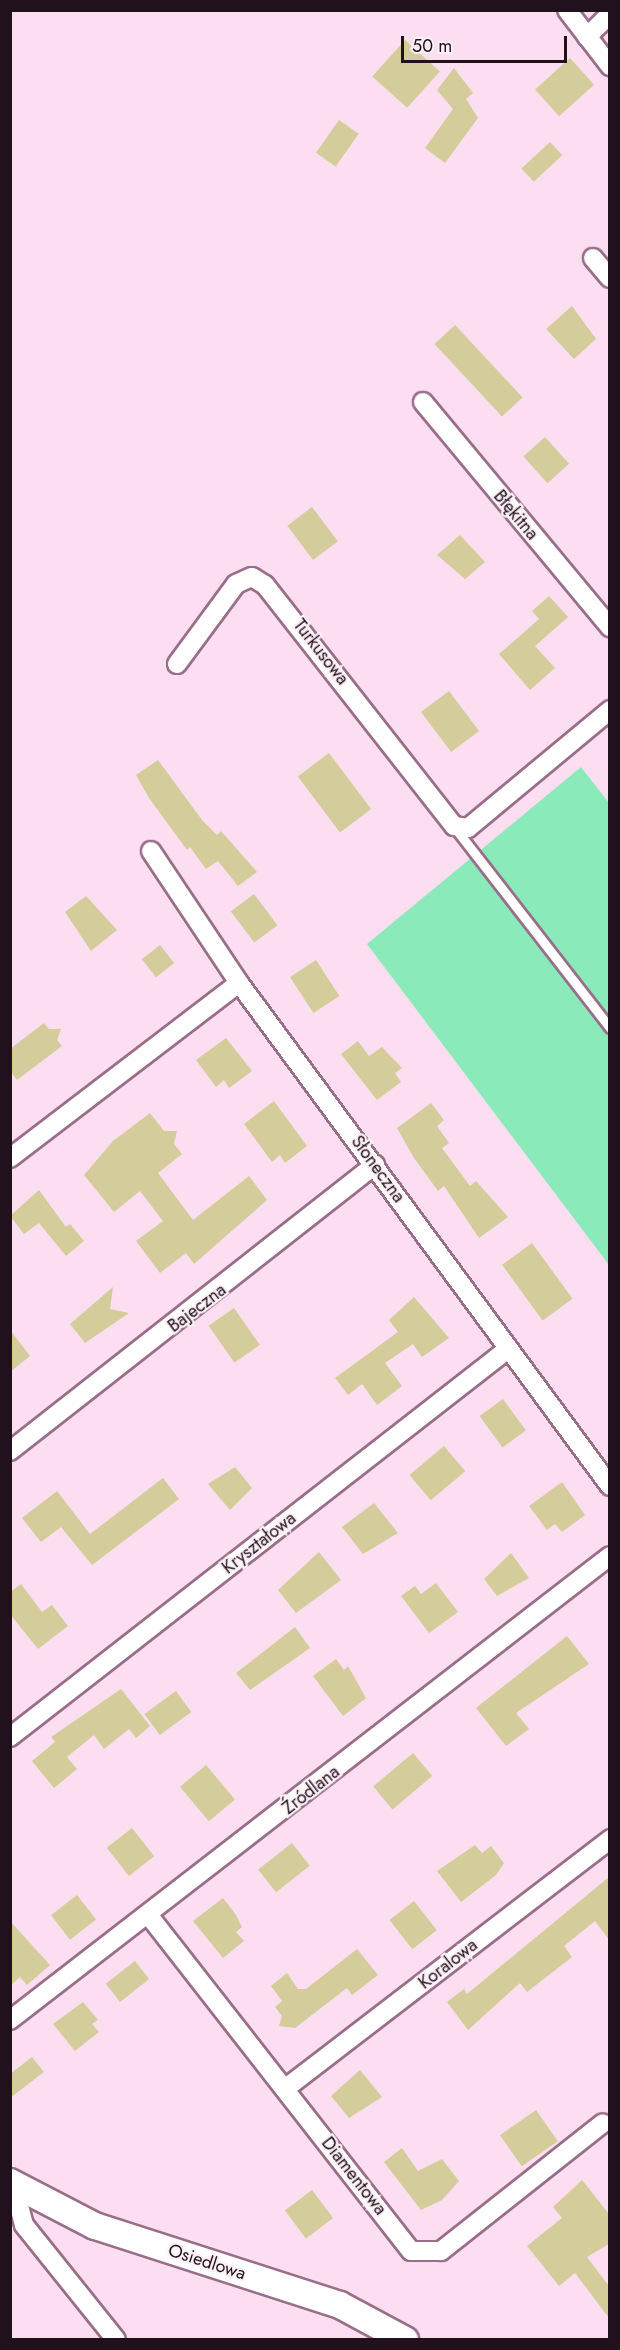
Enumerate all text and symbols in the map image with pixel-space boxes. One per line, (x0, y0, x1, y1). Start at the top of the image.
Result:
scale bar (404, 24, 570, 62)
text: 50 m (412, 33, 452, 59)
street label: Błękitna (489, 486, 543, 544)
street label: Turkusowa (289, 615, 353, 689)
street label: Słoneczna (346, 1131, 410, 1207)
street label: Bajeczna (164, 1279, 230, 1337)
street label: Kryształowa (218, 1507, 300, 1579)
street label: Źródlana (278, 1761, 344, 1819)
street label: Koralowa (414, 1934, 482, 1994)
street label: Diamentowa (317, 2133, 391, 2219)
street label: Osiedlowa (165, 2239, 249, 2285)

